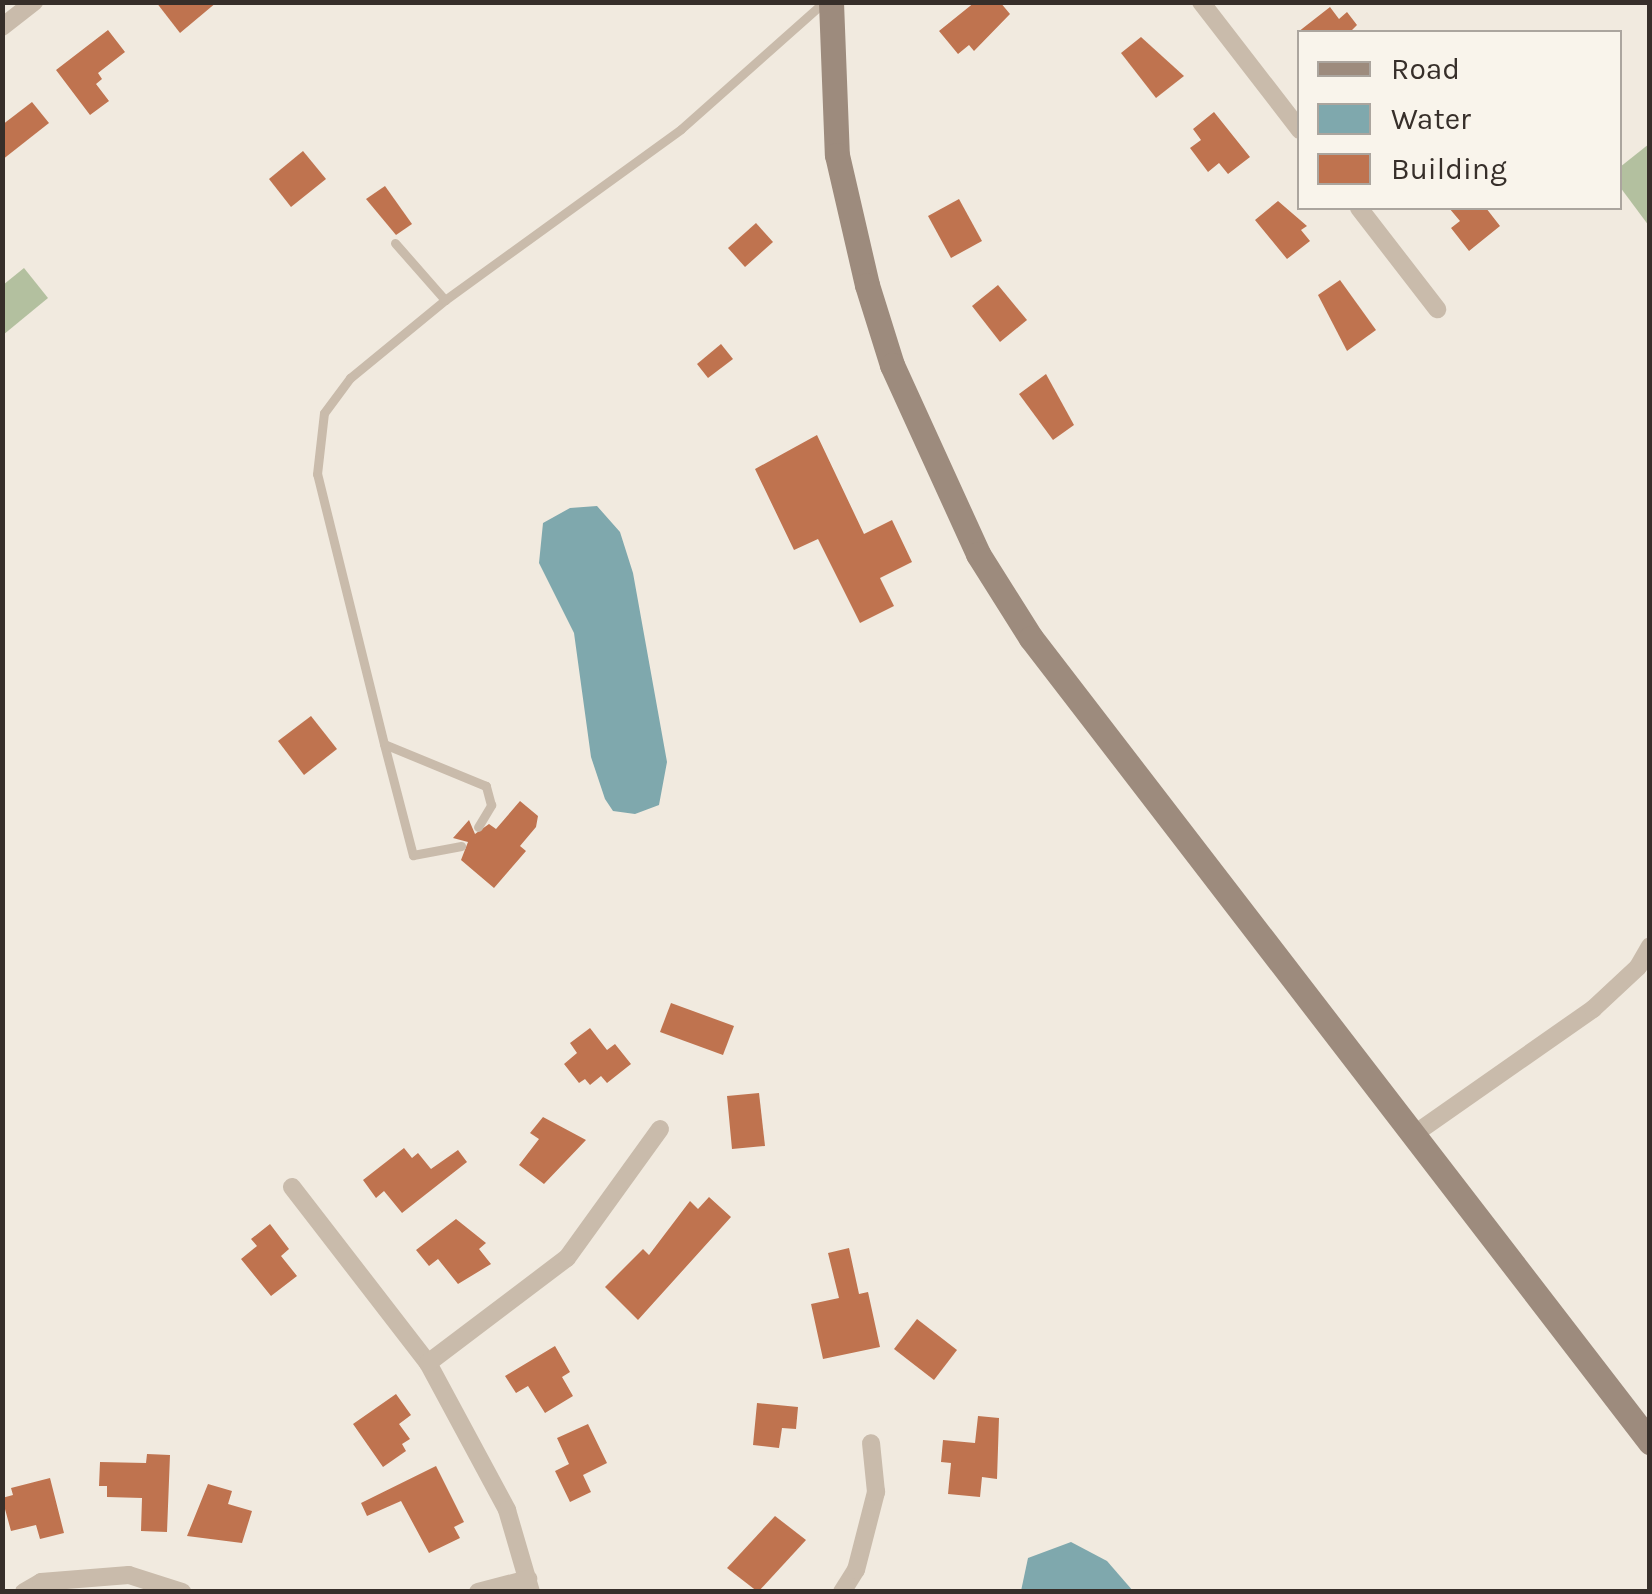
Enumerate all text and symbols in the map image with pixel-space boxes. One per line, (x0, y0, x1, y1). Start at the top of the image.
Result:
legend (1297, 30, 1622, 210)
text: Road (1391, 51, 1460, 87)
text: Water (1391, 101, 1471, 137)
text: Building (1391, 151, 1507, 187)

